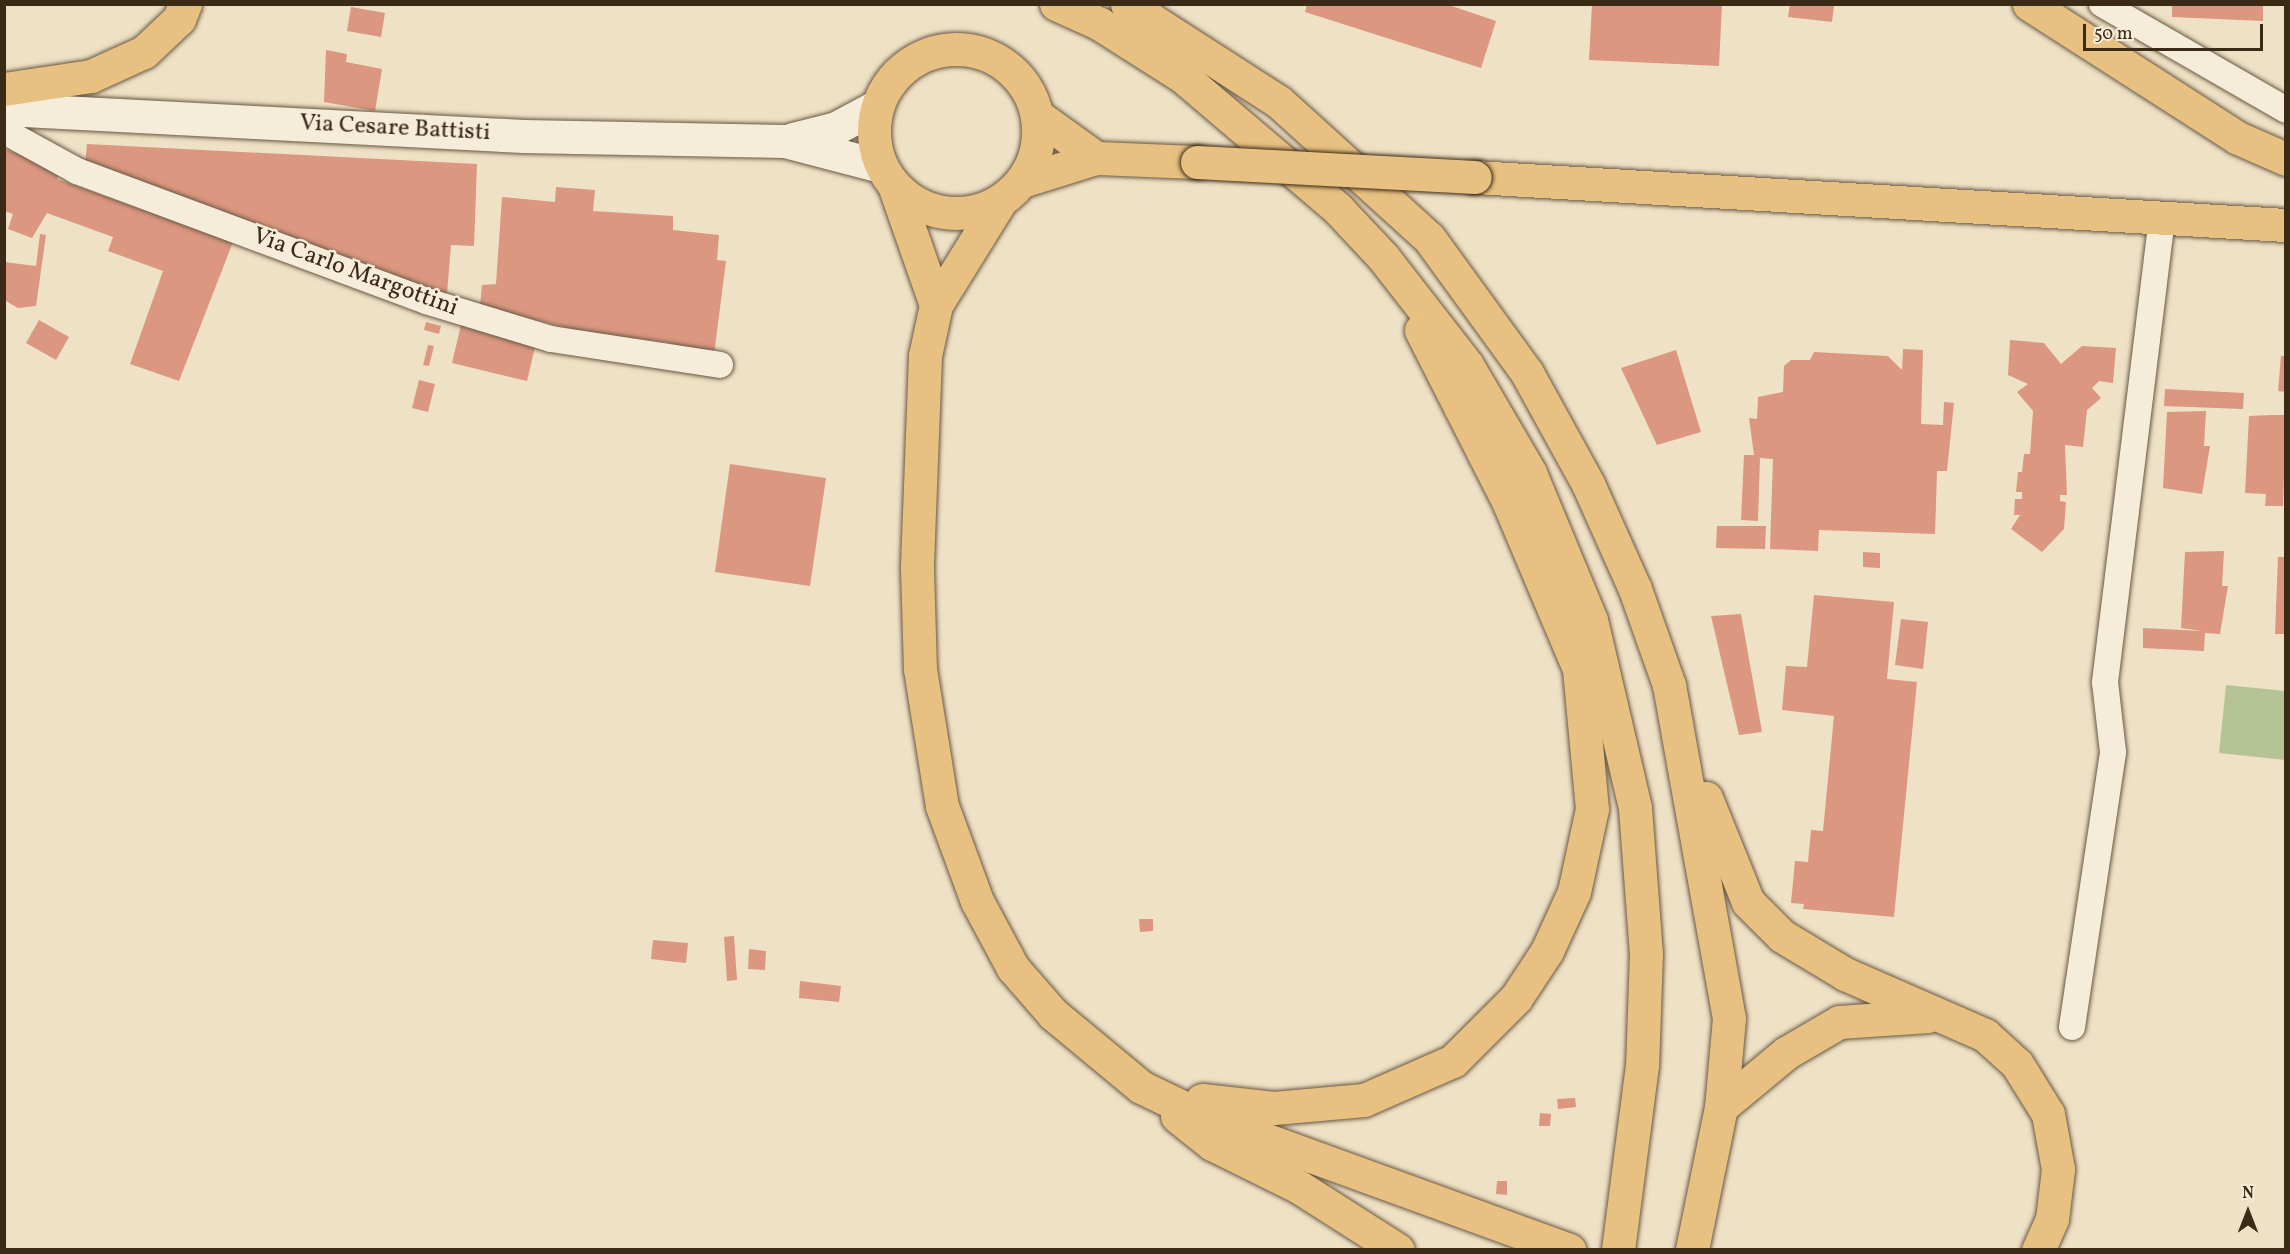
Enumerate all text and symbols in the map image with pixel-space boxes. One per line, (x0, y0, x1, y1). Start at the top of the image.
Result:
scale bar (2086, 12, 2266, 50)
text: 50 m (2094, 22, 2133, 47)
street label: Via Cesare Battisti (299, 110, 491, 148)
street label: Via Carlo Margottini (248, 222, 462, 324)
north arrow (2218, 1182, 2278, 1242)
text: N (2242, 1183, 2254, 1205)

